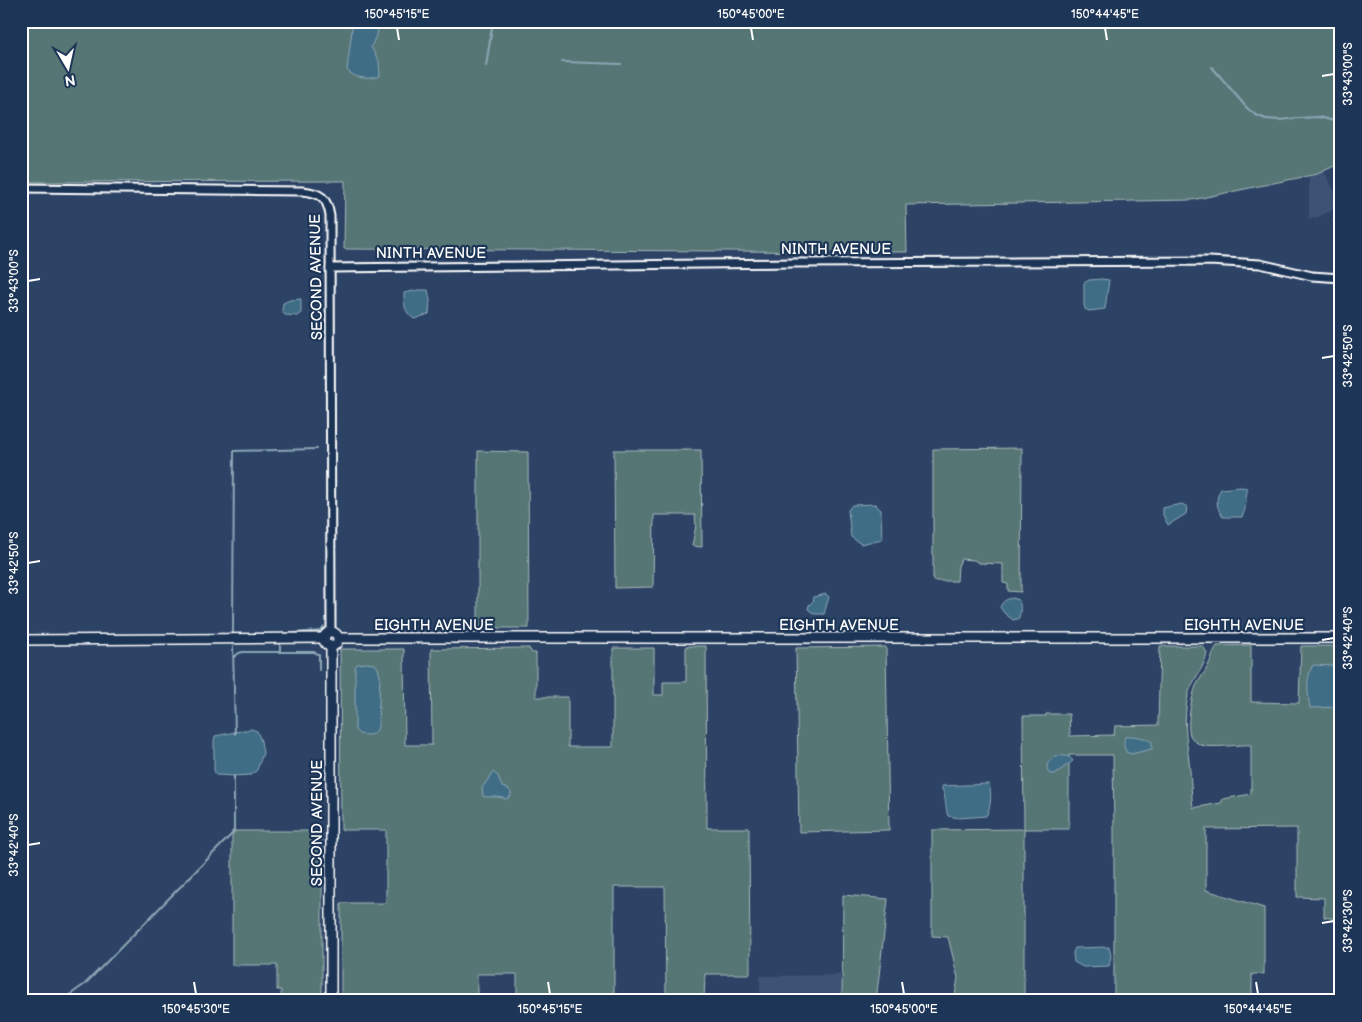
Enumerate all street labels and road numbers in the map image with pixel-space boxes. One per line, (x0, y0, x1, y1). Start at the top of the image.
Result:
street label: SECOND AVENUE (306, 214, 327, 340)
street label: NINTH AVENUE (781, 240, 891, 259)
street label: NINTH AVENUE (376, 244, 486, 263)
street label: EIGHTH AVENUE (374, 616, 494, 635)
street label: EIGHTH AVENUE (779, 616, 899, 635)
street label: EIGHTH AVENUE (1184, 616, 1304, 635)
street label: SECOND AVENUE (308, 760, 327, 886)

